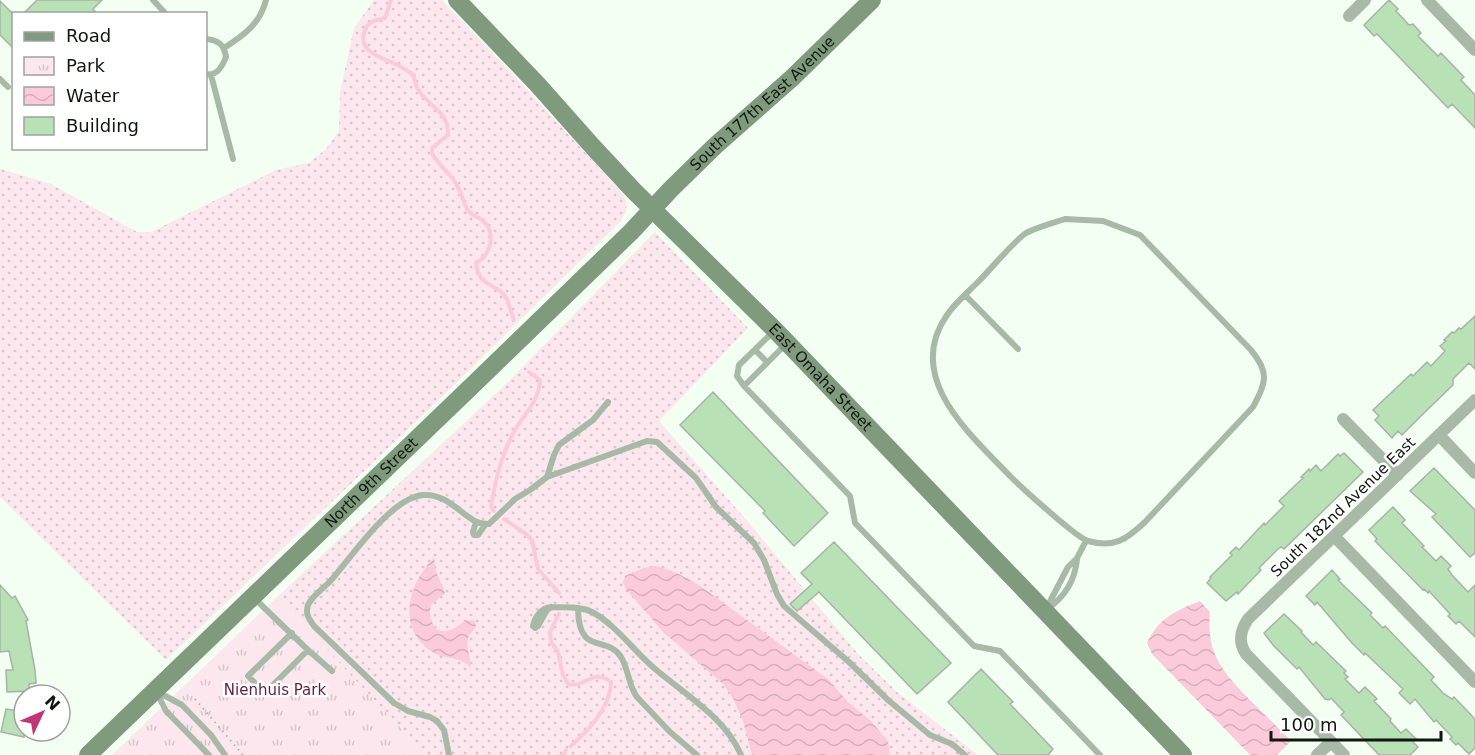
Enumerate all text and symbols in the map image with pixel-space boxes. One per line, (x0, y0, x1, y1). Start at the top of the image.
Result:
legend (12, 12, 207, 150)
text: Road (66, 25, 111, 46)
street label: South 177th East Avenue (686, 32, 839, 174)
text: Park (66, 55, 105, 76)
text: Water (66, 85, 120, 106)
text: Building (66, 115, 139, 136)
street label: East Omaha Street (765, 320, 876, 435)
street label: South 182nd Avenue East (1267, 433, 1419, 581)
street label: North 9th Street (321, 434, 422, 531)
park label: Nienhuis Park (224, 681, 326, 699)
north arrow (12, 683, 72, 743)
text: N (41, 692, 64, 714)
scale bar (1271, 704, 1440, 742)
text: 100 m (1280, 714, 1338, 735)

